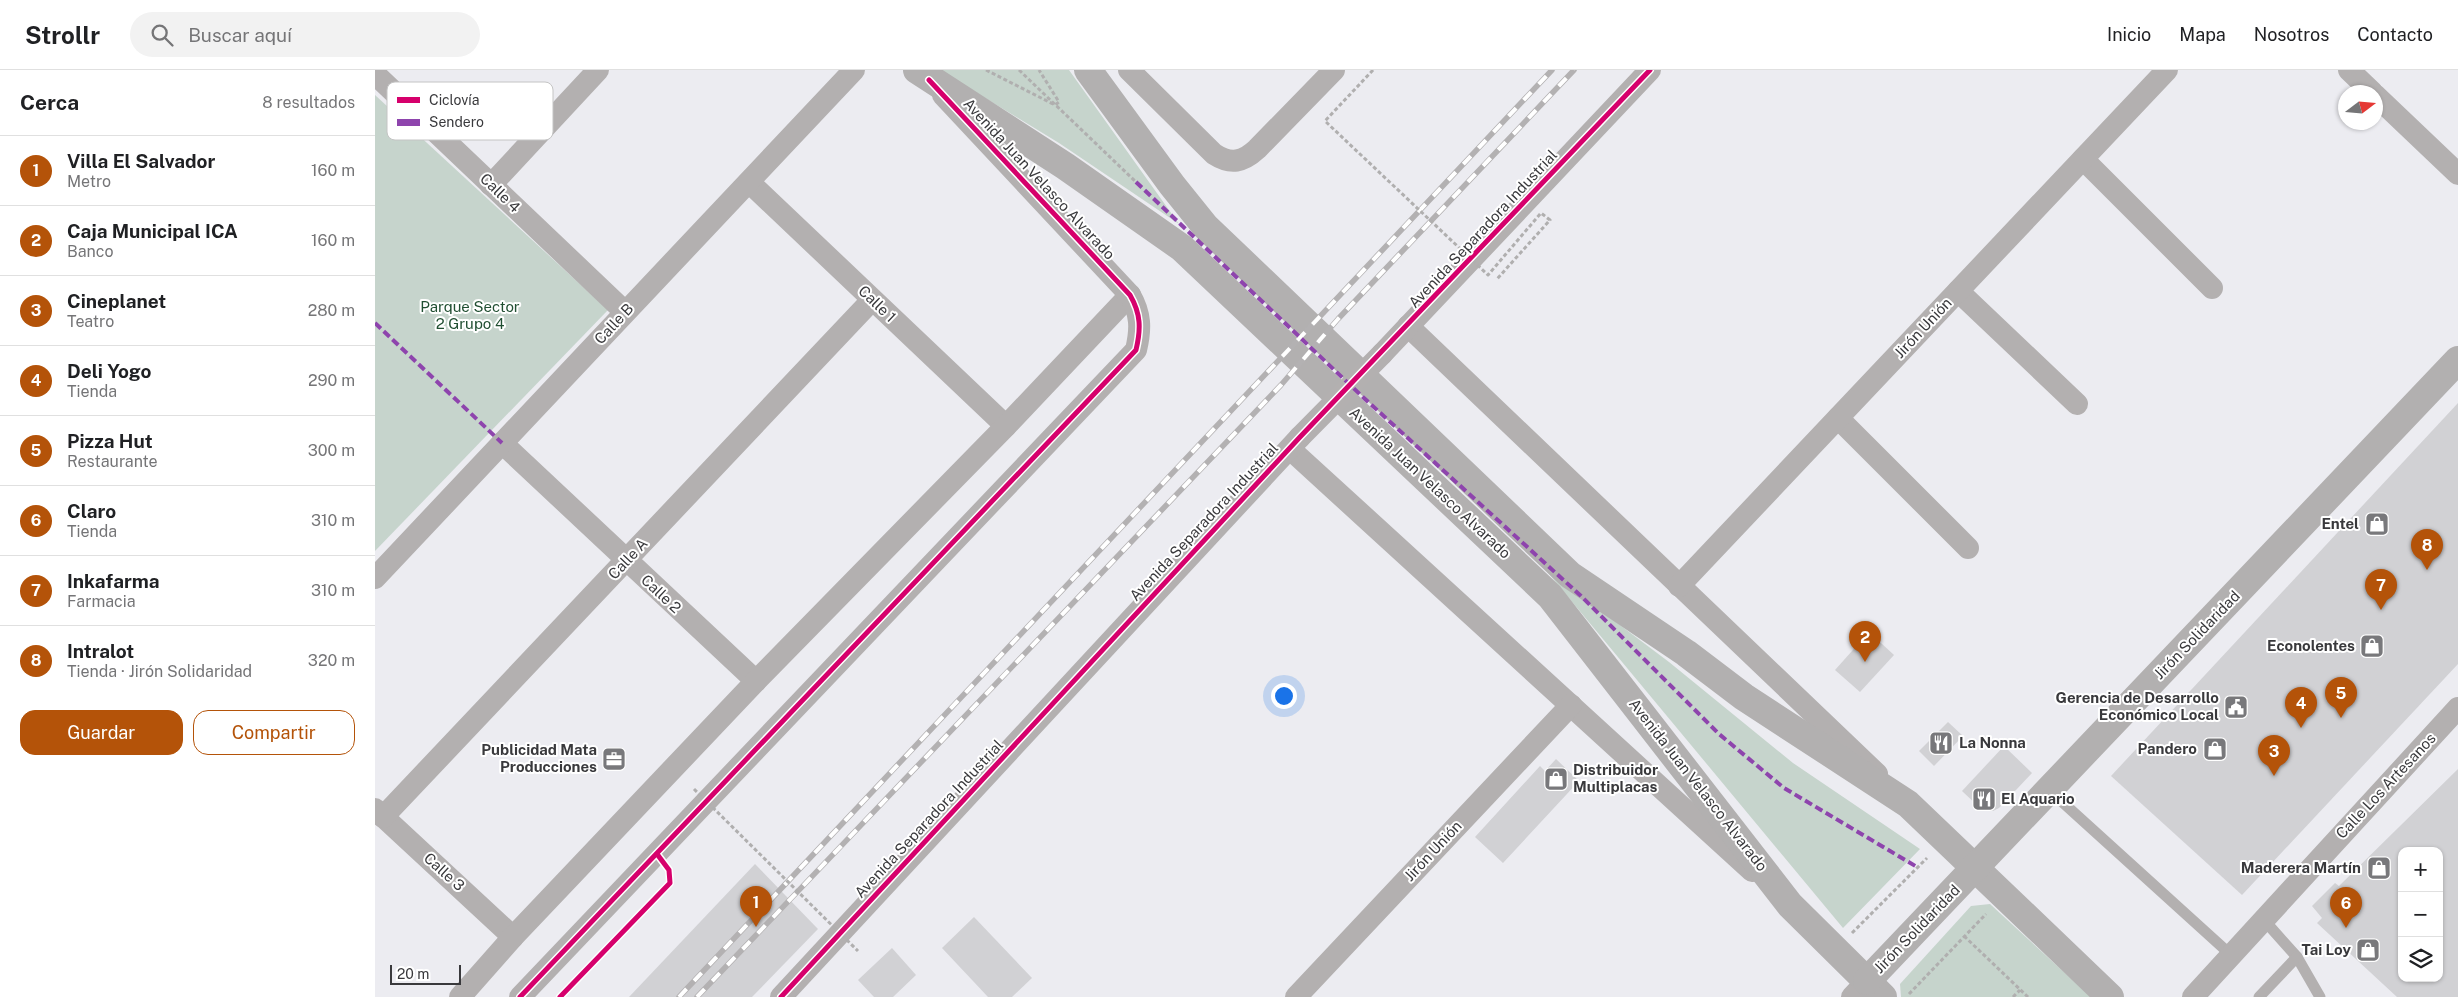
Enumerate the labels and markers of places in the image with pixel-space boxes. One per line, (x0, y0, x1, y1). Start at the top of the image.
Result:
shop icon: Entel (2364, 511, 2390, 537)
place label: Entel (2321, 515, 2359, 532)
pin: 8 (2411, 529, 2443, 570)
pin: 7 (2365, 569, 2397, 610)
pin: 2 (1849, 621, 1881, 662)
shop icon: Econolentes (2359, 633, 2385, 659)
place label: Econolentes (2267, 637, 2355, 654)
pin: 5 (2325, 677, 2357, 718)
pin: 4 (2285, 687, 2317, 728)
place label: Gerencia de Desarrollo Económico Local (2056, 689, 2219, 723)
public building icon: Gerencia de Desarrollo Económico Local (2223, 694, 2249, 720)
restaurant icon: La Nonna (1928, 730, 1954, 756)
place label: La Nonna (1959, 734, 2026, 751)
pin: 3 (2258, 735, 2290, 776)
shop icon: Pandero (2202, 736, 2228, 762)
place label: Pandero (2137, 740, 2197, 757)
place label: Publicidad Mata Producciones (481, 741, 597, 775)
office icon: Publicidad Mata Producciones (601, 746, 627, 772)
place label: Distribuidor Multiplacas (1573, 761, 1658, 795)
shop icon: Distribuidor Multiplacas (1543, 766, 1569, 792)
restaurant icon: El Aquario (1971, 786, 1997, 812)
place label: El Aquario (2001, 790, 2075, 807)
shop icon: Maderera Martín (2366, 855, 2392, 881)
place label: Maderera Martín (2241, 859, 2361, 876)
pin: 1 (740, 886, 772, 927)
pin: 6 (2330, 887, 2362, 928)
shop icon: Tai Loy (2355, 937, 2381, 963)
place label: Tai Loy (2301, 941, 2352, 958)

